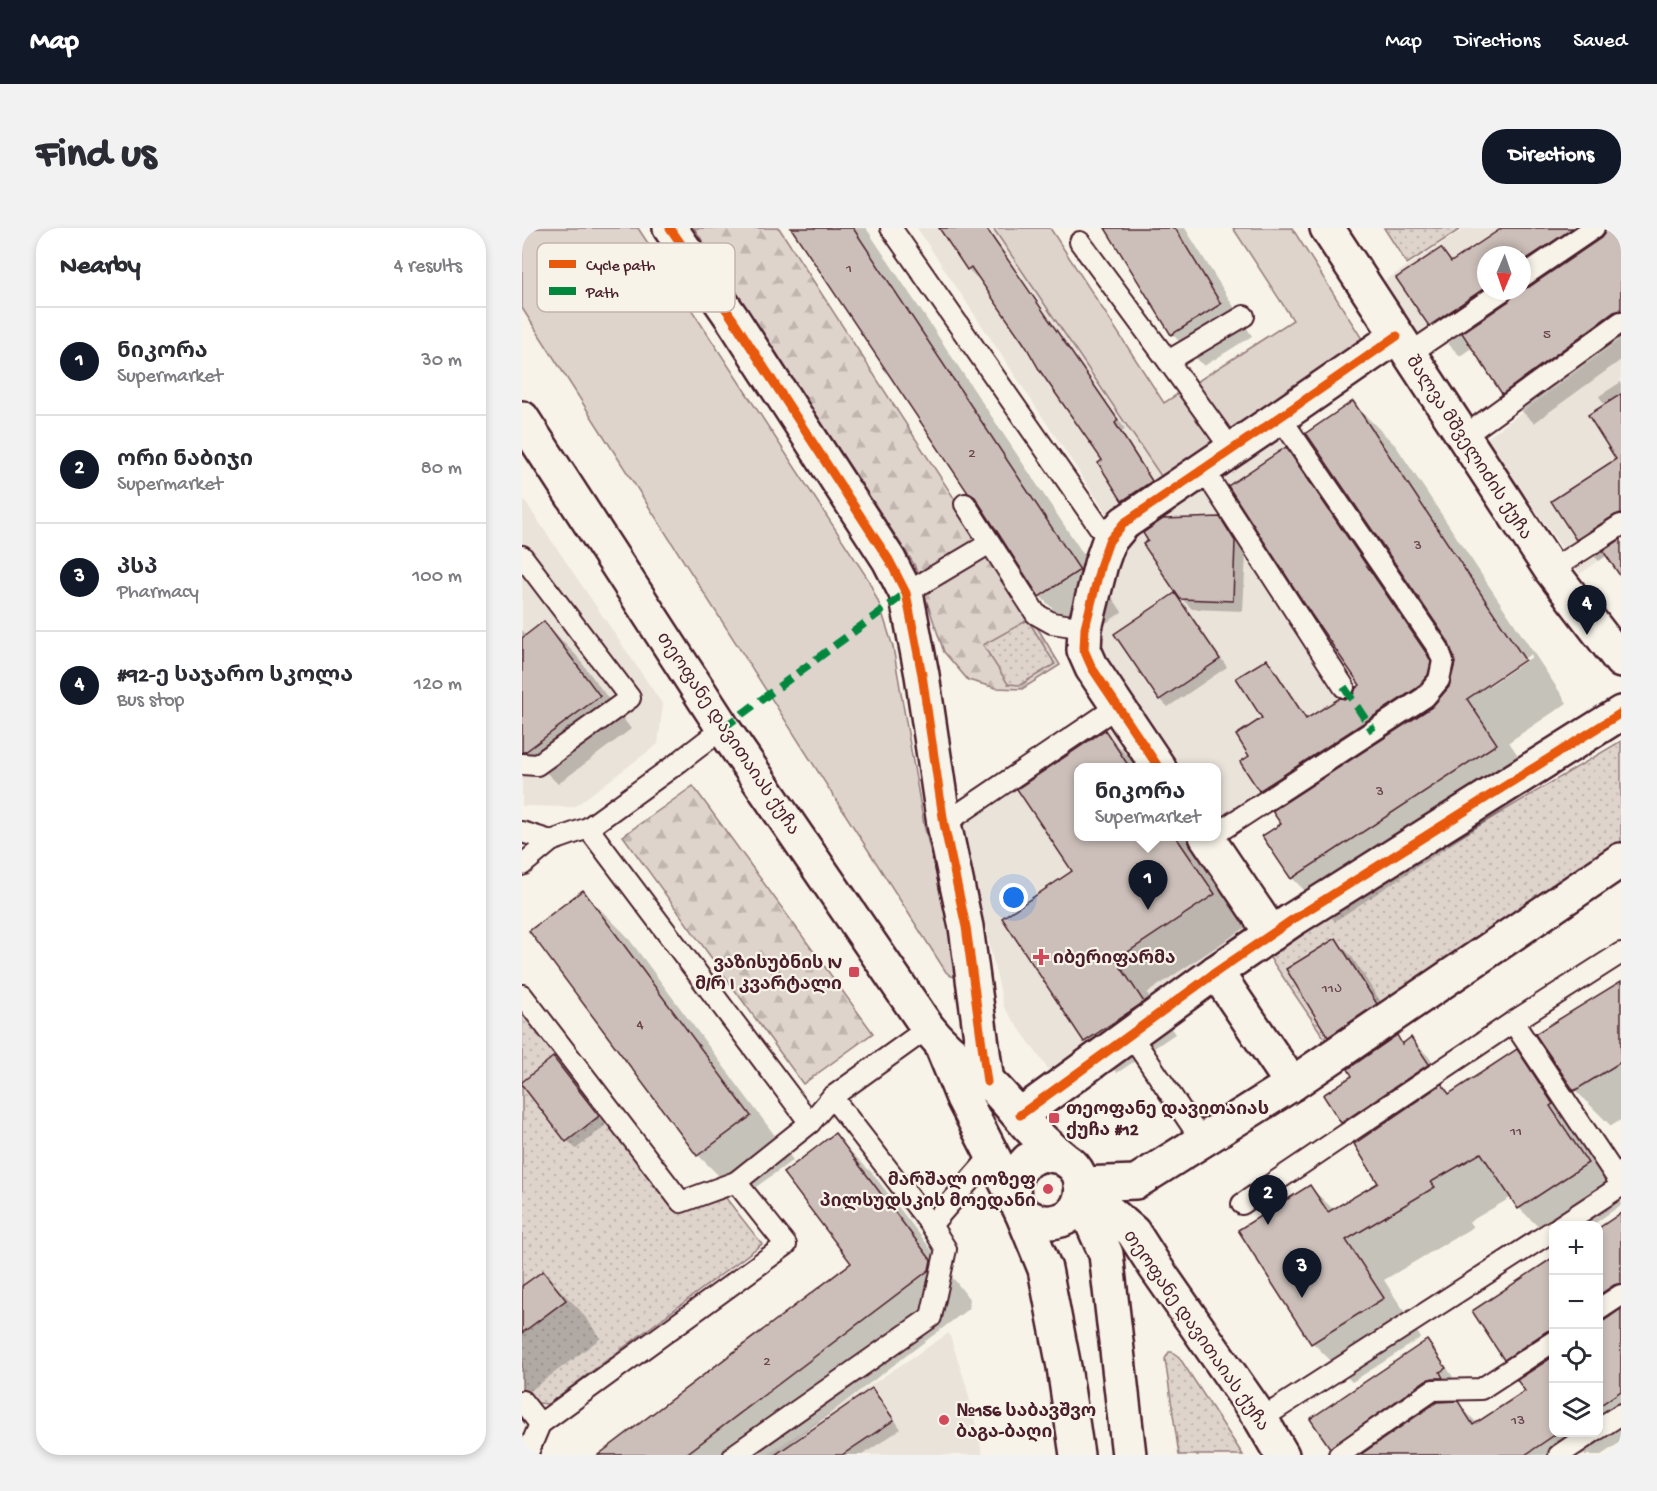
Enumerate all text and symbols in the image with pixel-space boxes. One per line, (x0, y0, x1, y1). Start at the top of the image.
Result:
text: Map (30, 26, 79, 59)
text: Map (1385, 30, 1422, 55)
text: Directions (1455, 30, 1540, 55)
text: Saved (1573, 30, 1627, 55)
button: Directions (1482, 129, 1621, 184)
text: Find us (36, 132, 156, 181)
legend (537, 243, 735, 312)
north arrow (1477, 246, 1531, 300)
text: Nearby (60, 252, 141, 283)
text: 4 results (394, 256, 462, 279)
text: Cycle path (586, 258, 656, 277)
house number: 1 (845, 260, 852, 278)
text: Path (585, 285, 619, 304)
house number: 5 (1543, 326, 1551, 344)
text: ნიკორა (117, 340, 208, 366)
text: 1 (75, 350, 84, 373)
text: 30 m (421, 350, 462, 373)
street label: შალვა მშველიძის ქუჩა (1400, 352, 1535, 544)
text: Supermarket (117, 366, 223, 389)
house number: 2 (968, 445, 976, 463)
text: ორი ნაბიჯი (117, 448, 253, 474)
text: 2 (75, 458, 84, 481)
text: 80 m (421, 458, 462, 481)
text: Supermarket (117, 474, 223, 497)
house number: 3 (1413, 537, 1422, 555)
text: პსპ (117, 556, 157, 582)
text: 3 (74, 566, 85, 589)
text: 100 m (412, 566, 462, 589)
text: Pharmacy (117, 582, 199, 605)
pin: 4 (1568, 586, 1606, 635)
street label: თეოფანე დავითაიას ქუჩა (651, 629, 803, 840)
text: #92-ე საჯარო სკოლა (117, 664, 353, 690)
text: 4 (75, 674, 84, 697)
text: 120 m (414, 674, 462, 697)
text: Bus stop (117, 690, 184, 713)
popup (1074, 763, 1221, 841)
text: ნიკორა (1095, 781, 1185, 807)
house number: 3 (1375, 783, 1384, 801)
text: Supermarket (1095, 807, 1200, 830)
pin: 1 (1128, 860, 1168, 910)
your location (999, 883, 1028, 912)
place label: იბერიფარმა (1053, 948, 1176, 970)
marker: იბერიფარმა (1034, 950, 1048, 964)
place label: ვაზისუბნის IV მ/რ I კვარტალი (695, 954, 842, 996)
marker: ვაზისუბნის IV მ/რ I კვარტალი (847, 965, 861, 979)
house number: 11ა (1321, 980, 1342, 998)
house number: 4 (636, 1016, 644, 1034)
place label: თეოფანე დავითაიას ქუჩა #12 (1066, 1100, 1269, 1142)
marker: თეოფანე დავითაიას ქუჩა #12 (1047, 1111, 1061, 1125)
house number: 11 (1509, 1123, 1522, 1141)
place label: მარშალ იოზეფ პილსუდსკის მოედანი (820, 1170, 1036, 1213)
pin: 2 (1248, 1176, 1288, 1225)
marker: მარშალ იოზეფ პილსუდსკის მოედანი (1041, 1182, 1055, 1196)
map controls (1549, 1221, 1603, 1437)
button: + (1549, 1221, 1603, 1275)
street label: თეოფანე დავითაიას ქუჩა (1117, 1227, 1273, 1436)
pin: 3 (1282, 1248, 1322, 1298)
button: − (1549, 1275, 1603, 1329)
button: locate (1549, 1329, 1603, 1383)
house number: 2 (763, 1353, 771, 1371)
button: layers (1549, 1383, 1603, 1437)
place label: №156 საბავშვო ბაგა-ბაღი (956, 1402, 1096, 1444)
house number: 13 (1510, 1412, 1525, 1430)
marker: №156 საბავშვო ბაგა-ბაღი (937, 1413, 951, 1427)

